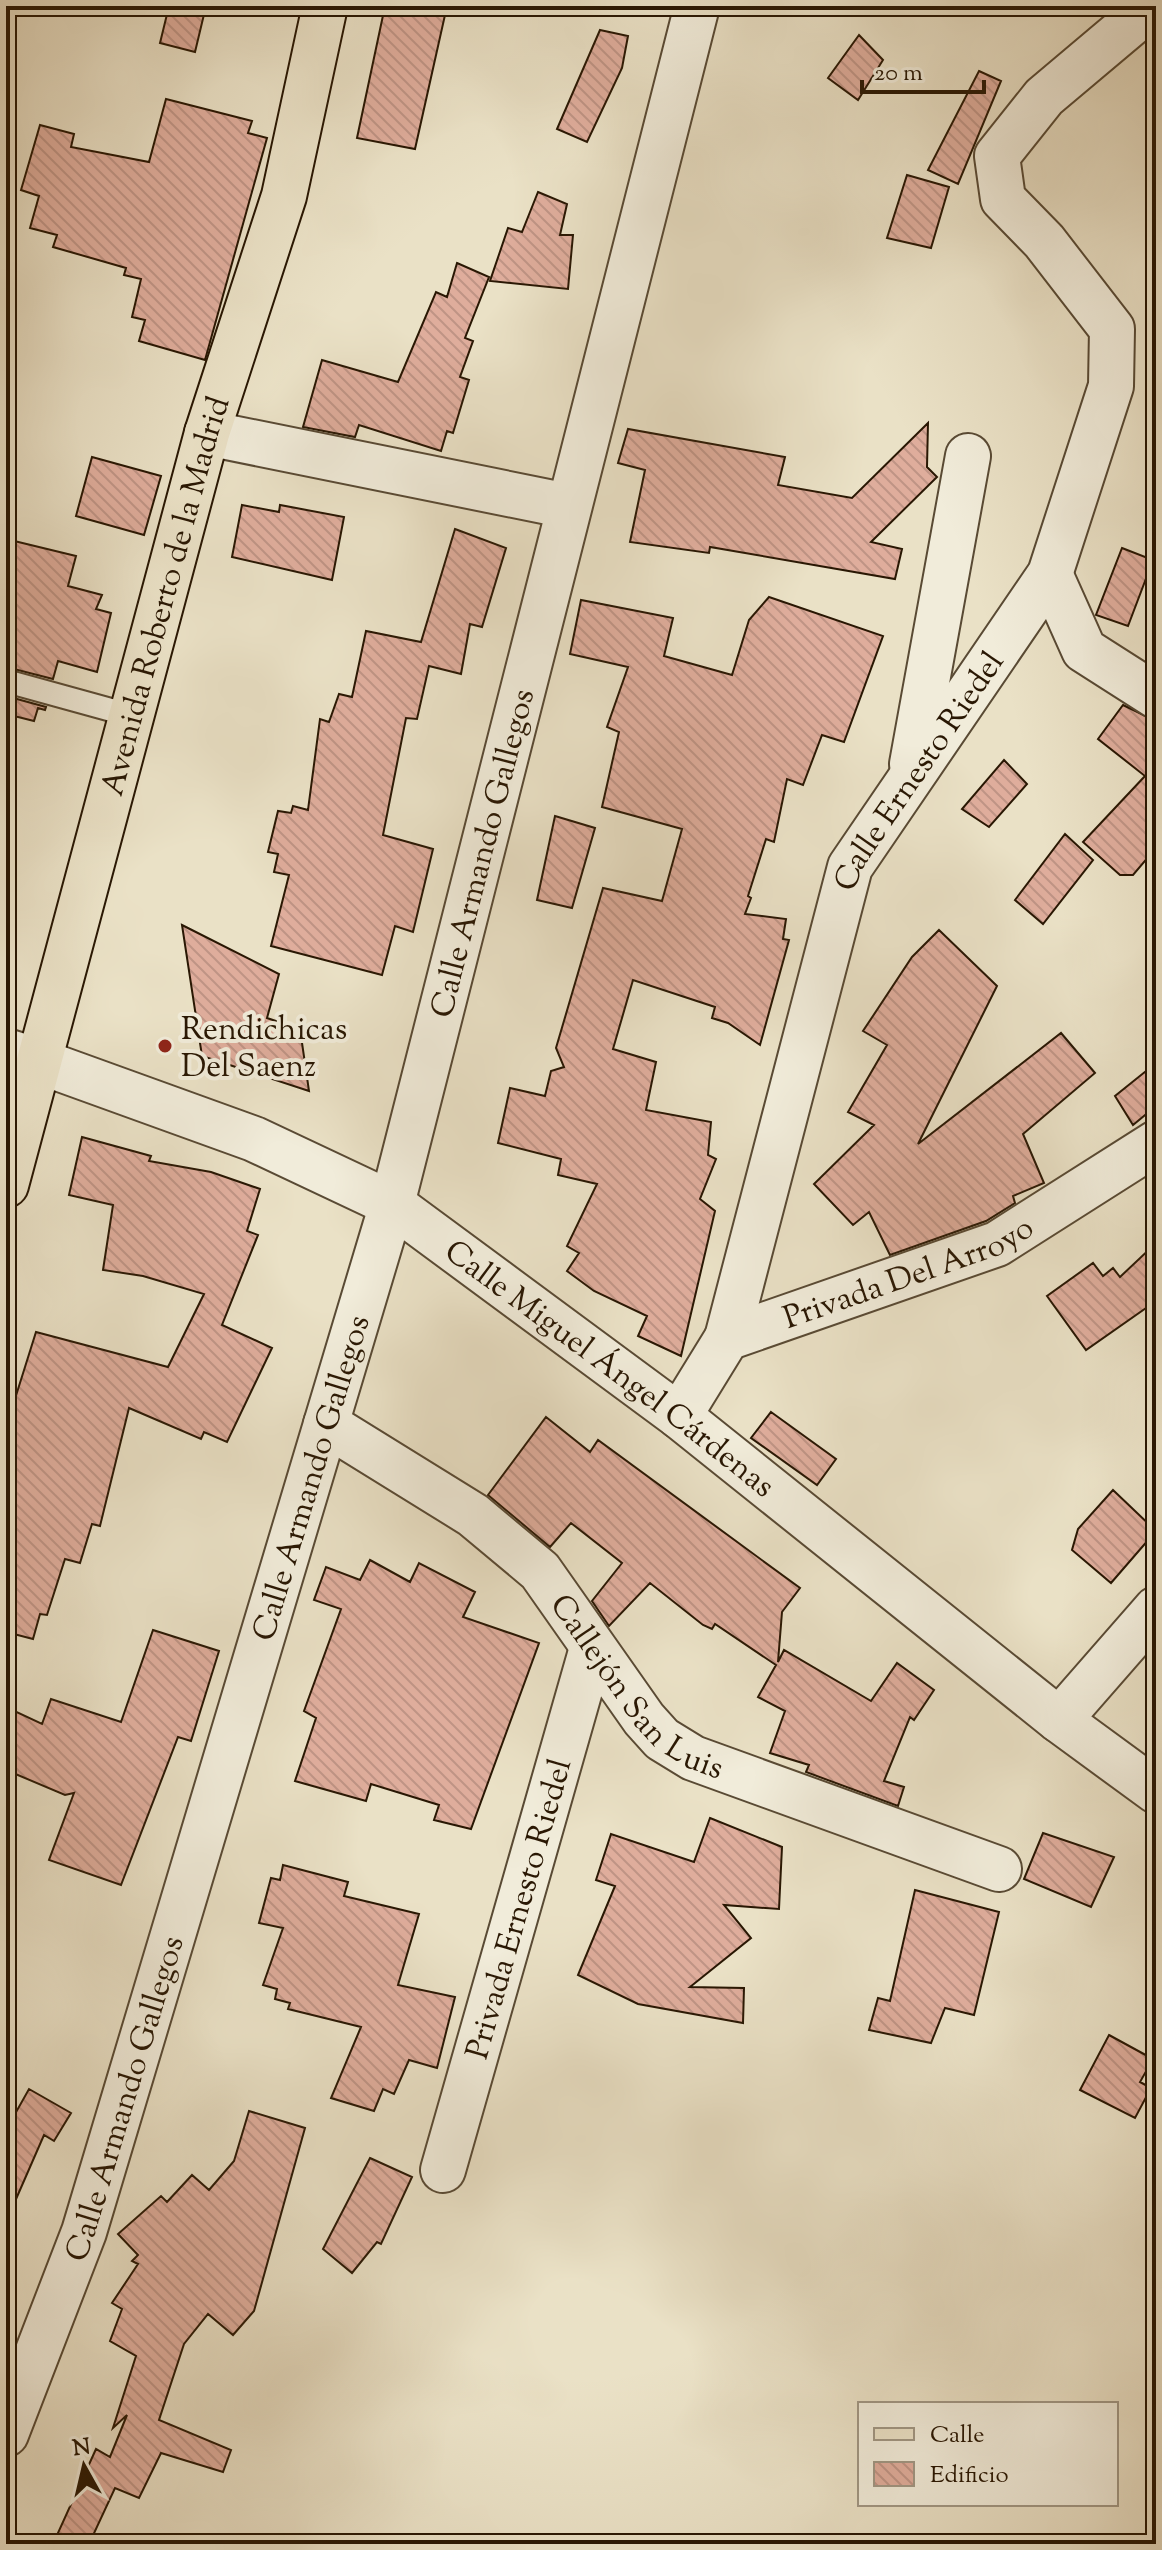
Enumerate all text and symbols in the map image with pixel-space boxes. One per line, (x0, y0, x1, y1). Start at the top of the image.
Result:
scale bar (862, 44, 984, 94)
text: 20 m (874, 57, 923, 91)
street label: Avenida Roberto de la Madrid (91, 391, 243, 801)
street label: Calle Ernesto Riedel (825, 643, 1017, 896)
street label: Calle Armando Gallegos (420, 684, 548, 1023)
place label: Rendichicas Del Saenz (181, 1008, 347, 1091)
marker: Rendichicas Del Saenz (156, 1037, 174, 1055)
street label: Privada Del Arroyo (777, 1206, 1043, 1343)
street label: Calle Miguel Ángel Cárdenas (434, 1230, 784, 1510)
street label: Calle Armando Gallegos (242, 1310, 383, 1647)
street label: Callejón San Luis (537, 1586, 729, 1793)
street label: Privada Ernesto Riedel (456, 1754, 585, 2065)
street label: Calle Armando Gallegos (55, 1931, 197, 2269)
legend (858, 2402, 1118, 2506)
text: Calle (930, 2419, 984, 2453)
north arrow (44, 2426, 124, 2506)
text: N (71, 2432, 93, 2466)
text: Edificio (930, 2459, 1009, 2493)

